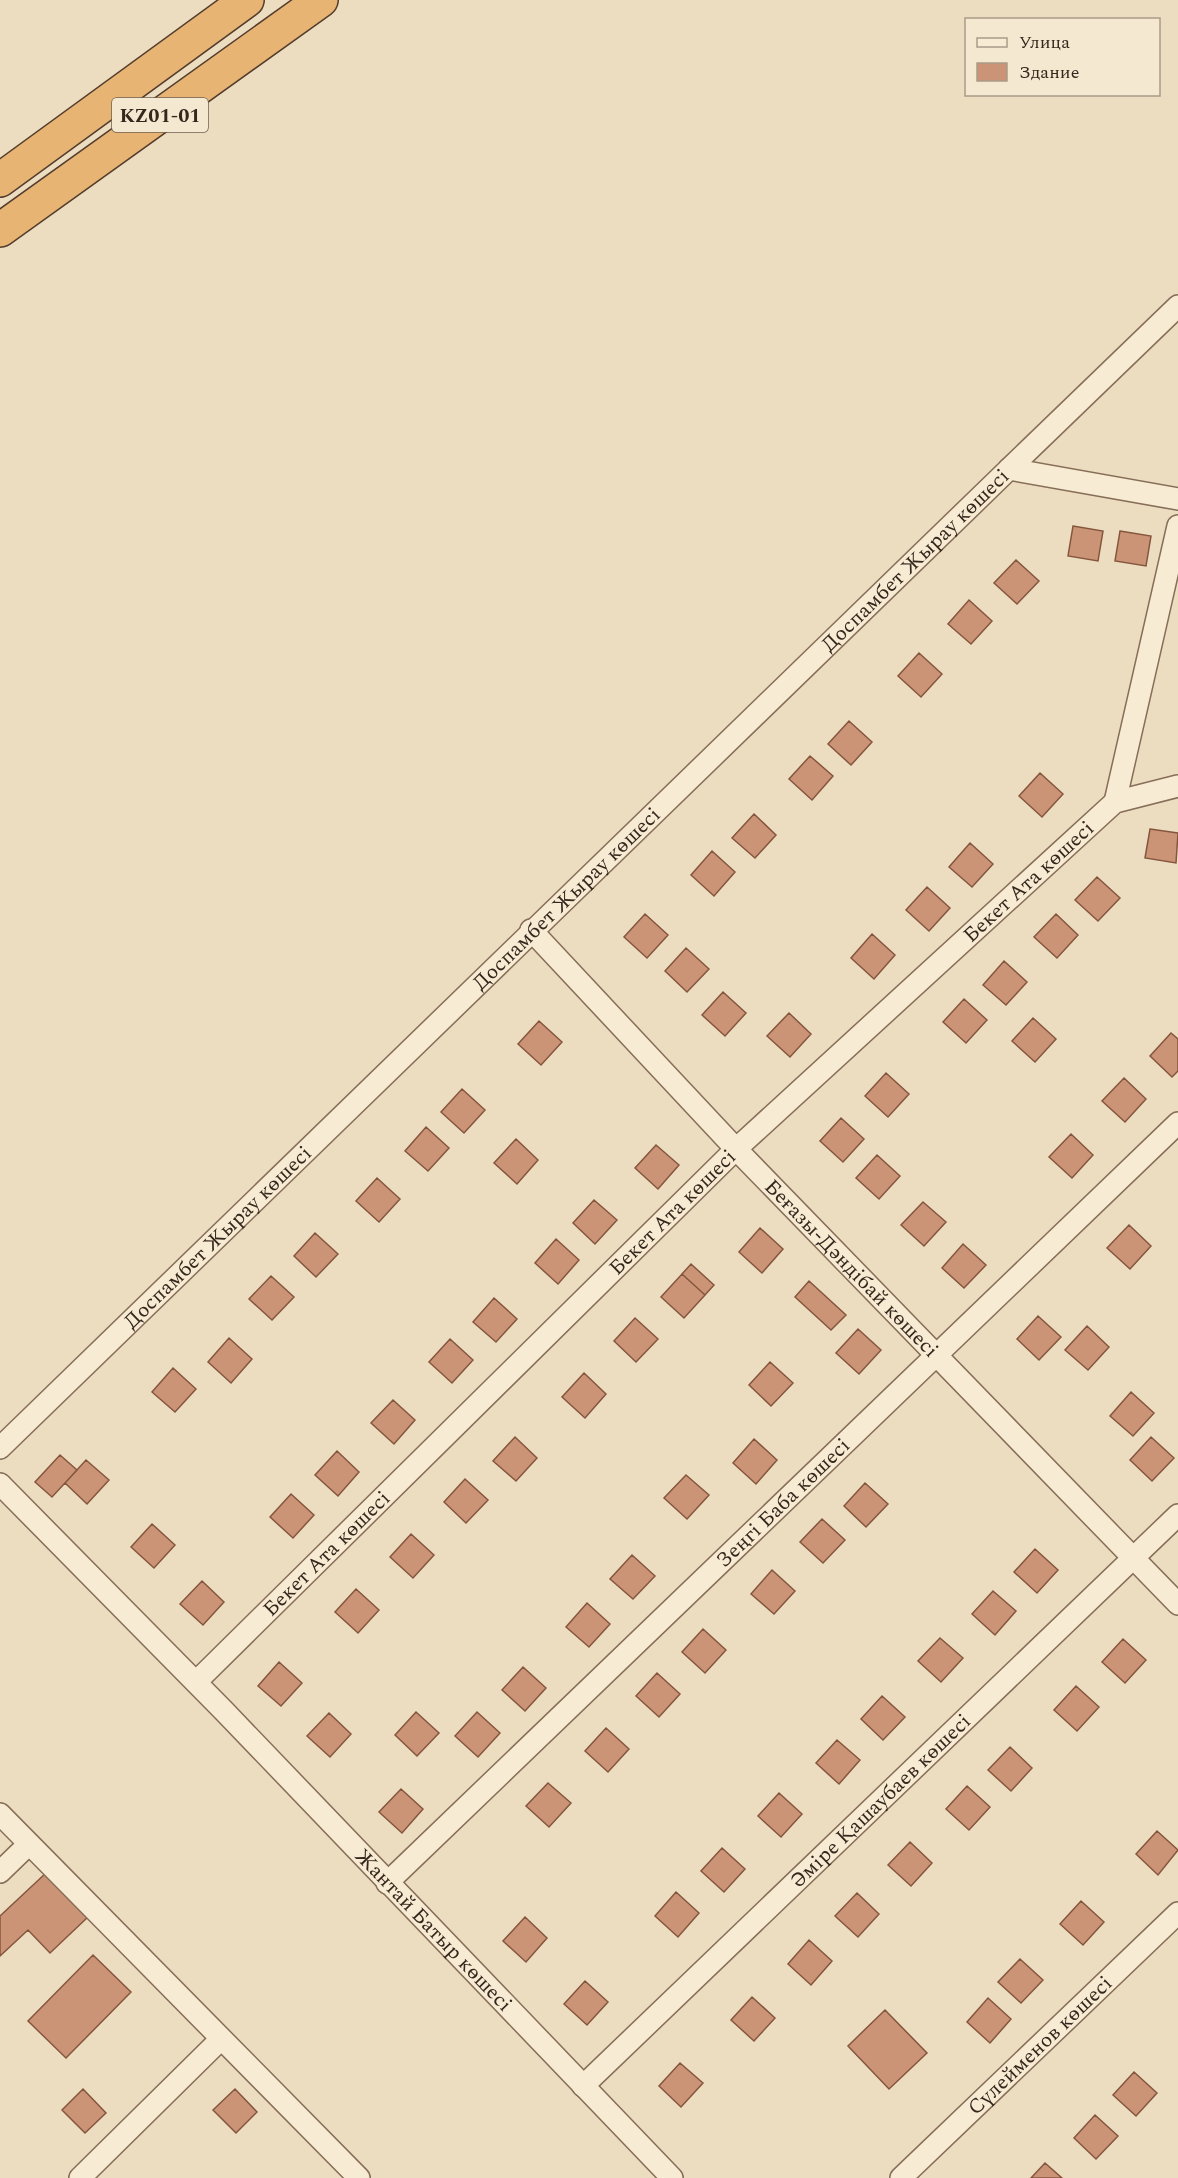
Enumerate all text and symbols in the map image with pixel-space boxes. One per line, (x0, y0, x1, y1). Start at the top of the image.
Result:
legend (965, 18, 1160, 96)
text: Улица (1019, 29, 1070, 56)
text: Здание (1019, 59, 1079, 86)
road number: KZ01-01 (112, 98, 208, 132)
street label: Доспамбет Жырау көшесі (814, 462, 1017, 660)
street label: Доспамбет Жырау көшесі (465, 800, 668, 998)
street label: Бекет Ата көшесі (956, 813, 1102, 951)
street label: Доспамбет Жырау көшесі (117, 1139, 320, 1337)
street label: Бекет Ата көшесі (602, 1142, 744, 1283)
street label: Беғазы-Дәндібай көшесі (756, 1172, 945, 1365)
street label: Зеңгі Баба көшесі (709, 1431, 858, 1576)
street label: Бекет Ата көшесі (256, 1484, 398, 1625)
street label: Әміре Қашаубаев көшесі (783, 1707, 979, 1896)
street label: Жантай Батыр көшесі (347, 1841, 519, 2019)
street label: Сүлейменов көшесі (961, 1969, 1120, 2123)

